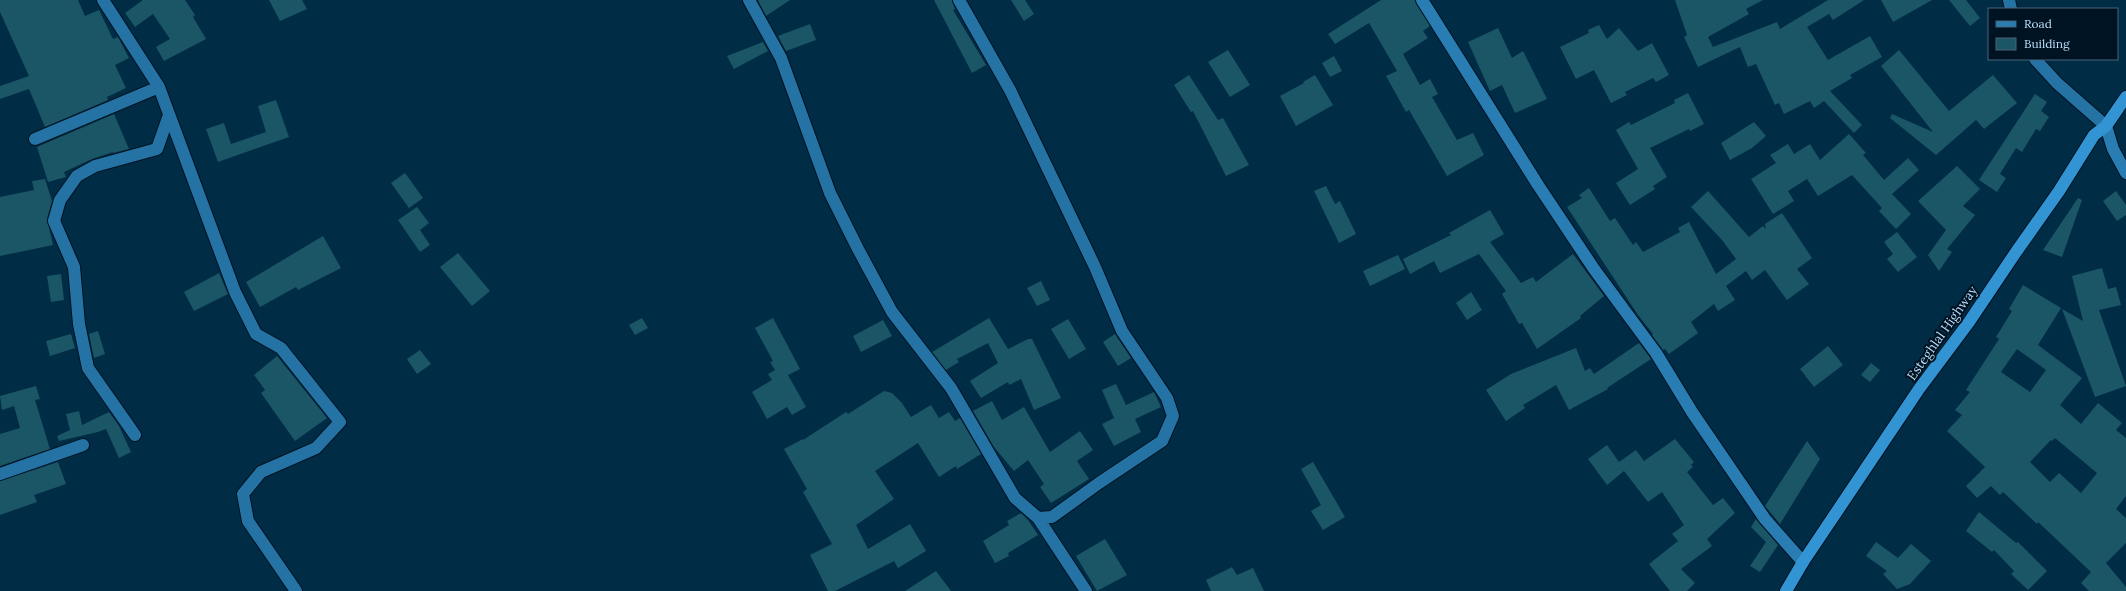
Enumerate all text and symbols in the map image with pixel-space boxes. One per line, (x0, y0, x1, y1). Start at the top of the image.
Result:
legend (1988, 8, 2118, 60)
text: Road (2024, 16, 2052, 31)
text: Building (2024, 36, 2070, 51)
street label: Esteghlal Highway (1903, 282, 1981, 383)

